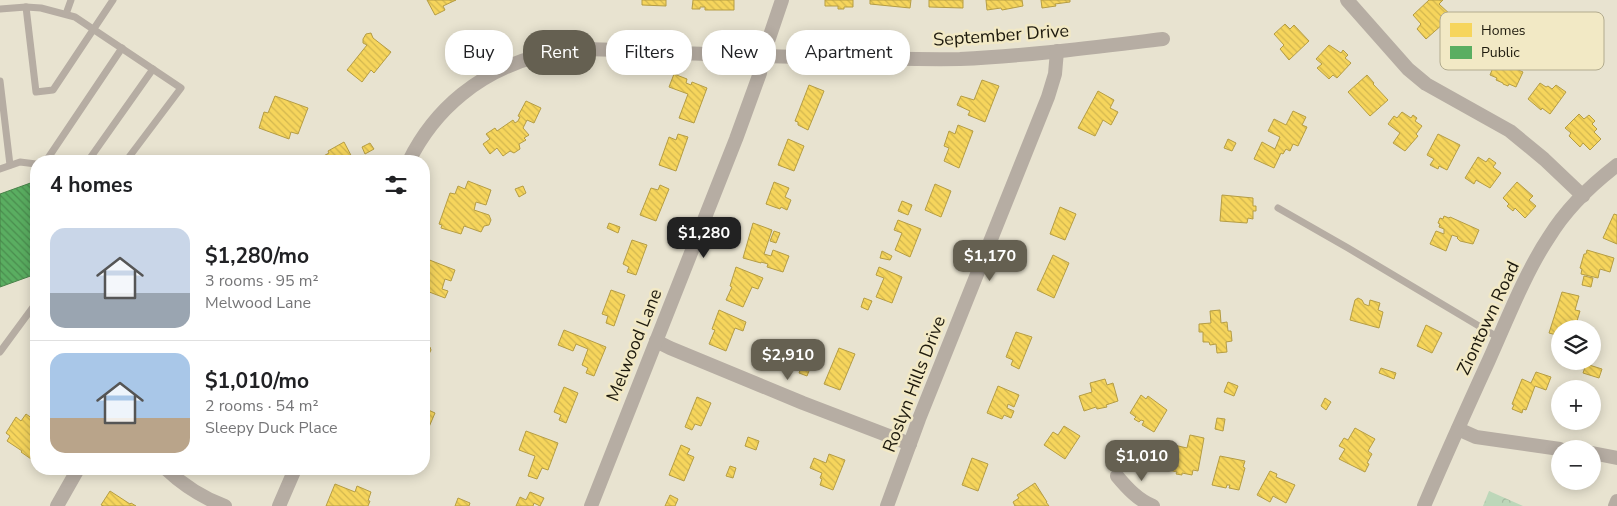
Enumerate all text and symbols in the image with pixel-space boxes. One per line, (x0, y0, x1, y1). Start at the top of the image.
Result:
legend (1440, 12, 1604, 70)
street label: September Drive (932, 18, 1070, 52)
text: Homes (1481, 21, 1526, 40)
chip: Buy (445, 30, 513, 75)
chip: Rent (523, 30, 596, 75)
chip: Filters (606, 30, 692, 75)
chip: New (702, 30, 776, 75)
chip: Apartment (786, 30, 910, 75)
text: Public (1481, 43, 1520, 62)
text: 4 homes (50, 171, 133, 199)
icon: filters (382, 171, 410, 199)
pin: $1,280 (663, 216, 745, 259)
text: $1,280 (678, 222, 730, 244)
pin: $1,170 (949, 240, 1031, 282)
text: $1,280/mo (205, 242, 309, 270)
text: $1,170 (964, 245, 1016, 267)
icon: home (90, 248, 150, 308)
street label: Ziontown Road (1451, 257, 1525, 379)
text: 3 rooms · 95 m² (205, 270, 318, 292)
street label: Melwood Lane (601, 285, 667, 405)
text: Melwood Lane (205, 292, 311, 314)
street label: Roslyn Hills Drive (877, 312, 951, 456)
map controls (1551, 320, 1601, 490)
button: layers (1551, 320, 1601, 370)
pin: $2,910 (747, 338, 829, 381)
text: $2,910 (762, 344, 814, 366)
text: $1,010/mo (205, 367, 309, 395)
icon: home (90, 373, 150, 433)
button: + (1551, 380, 1601, 430)
text: 2 rooms · 54 m² (205, 395, 318, 417)
text: Sleepy Duck Place (205, 417, 338, 439)
pin: $1,010 (1101, 440, 1183, 482)
button: − (1551, 440, 1601, 490)
text: $1,010 (1116, 445, 1168, 467)

